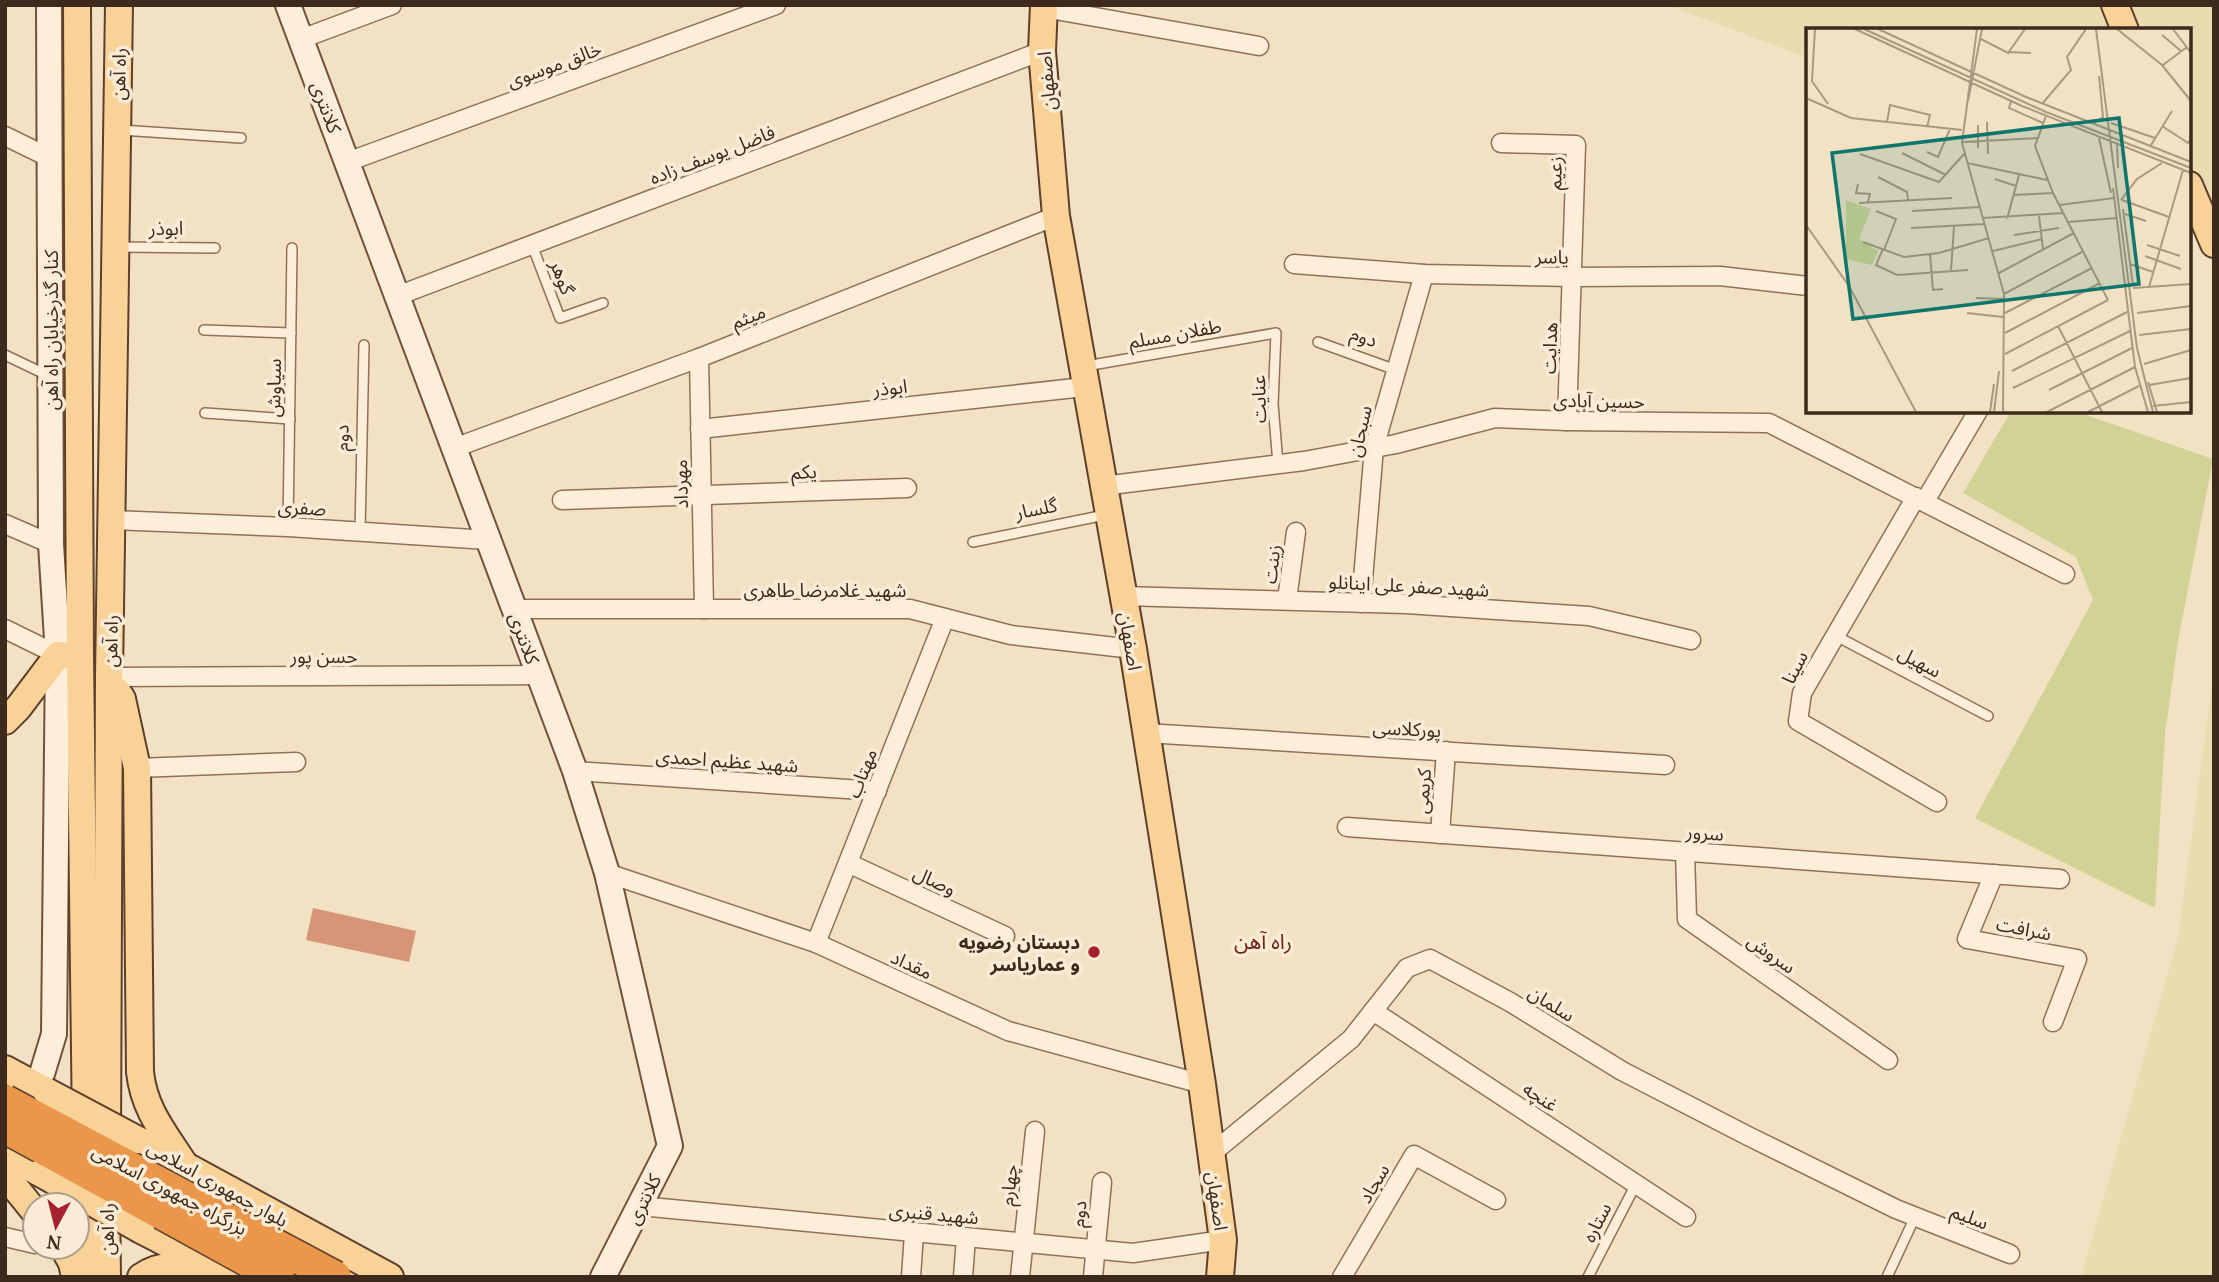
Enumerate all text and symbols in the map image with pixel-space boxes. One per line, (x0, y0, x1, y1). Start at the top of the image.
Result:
inset map (1806, 28, 2191, 413)
street label: خالق موسوی (503, 35, 605, 93)
street label: راه آهن (105, 47, 131, 101)
street label: اصفهان (1031, 50, 1061, 112)
street label: کلانتری (306, 78, 348, 137)
street label: فاضل یوسف زاده (646, 119, 778, 189)
street label: زعیم (1541, 156, 1570, 190)
street label: ابوذر (148, 215, 183, 240)
street label: یاسر (1534, 243, 1569, 269)
street label: کنار گذرخیابان راه آهن (38, 249, 63, 410)
street label: گوهر (545, 255, 581, 299)
street label: میثم (727, 298, 770, 337)
street label: طفلان مسلم (1127, 313, 1224, 356)
street label: دوم (1346, 320, 1381, 355)
street label: هدایت (1536, 321, 1562, 374)
street label: سیاوش (260, 358, 286, 418)
street label: ابوذر (870, 373, 909, 401)
street label: عنایت (1245, 375, 1271, 423)
street label: حسین آبادی (1553, 387, 1645, 413)
street label: سبحان (1341, 403, 1377, 459)
street label: دوم (328, 424, 357, 452)
street label: یکم (791, 458, 818, 487)
street label: مهرداد (667, 459, 693, 509)
street label: گلسار (1012, 491, 1060, 524)
street label: صفری (277, 493, 327, 521)
street label: زینت (1256, 543, 1286, 585)
street label: شهید صفر علی اینانلو (1328, 568, 1490, 602)
street label: شهید غلامرضا طاهری (744, 577, 906, 602)
street label: کلانتری (504, 609, 546, 668)
street label: اصفهان (1114, 610, 1148, 672)
street label: راه آهن (97, 614, 123, 668)
street label: سهیل (1894, 639, 1946, 683)
street label: حسن پور (289, 643, 358, 669)
street label: سینا (1775, 646, 1813, 688)
street label: پورکلاسی (1372, 714, 1442, 743)
street label: شهید عظیم احمدی (655, 743, 799, 780)
street label: مهتاب (840, 745, 882, 801)
street label: کریمی (1408, 766, 1436, 815)
street label: سرور (1684, 818, 1725, 846)
street label: وصال (910, 859, 960, 901)
street label: شرافت (1994, 910, 2054, 946)
district label: راه آهن (1234, 927, 1292, 955)
street label: سروش (1743, 927, 1801, 979)
place label: دبستان رضویه و عماریاسر (959, 929, 1080, 976)
street label: مقداد (887, 944, 937, 984)
marker: دبستان رضویه و عماریاسر (1086, 944, 1102, 960)
street label: سلمان (1524, 979, 1580, 1027)
street label: غنچه (1518, 1075, 1564, 1118)
street label: بلوار جمهوری اسلامی (143, 1134, 293, 1232)
street label: بزرگراه جمهوری اسلامی (88, 1138, 252, 1240)
street label: سجاد (1352, 1159, 1394, 1207)
street label: چهارم (993, 1163, 1026, 1207)
street label: کلانتری (620, 1169, 667, 1228)
street label: اصفهان (1201, 1170, 1235, 1232)
north arrow (21, 1191, 91, 1261)
street label: شهید قنبری (888, 1197, 980, 1229)
street label: سلیم (1947, 1197, 1992, 1237)
street label: ستاره (1575, 1198, 1617, 1246)
street label: دوم (1064, 1200, 1095, 1229)
street label: راه آهن (94, 1203, 119, 1255)
text: N (45, 1230, 63, 1257)

